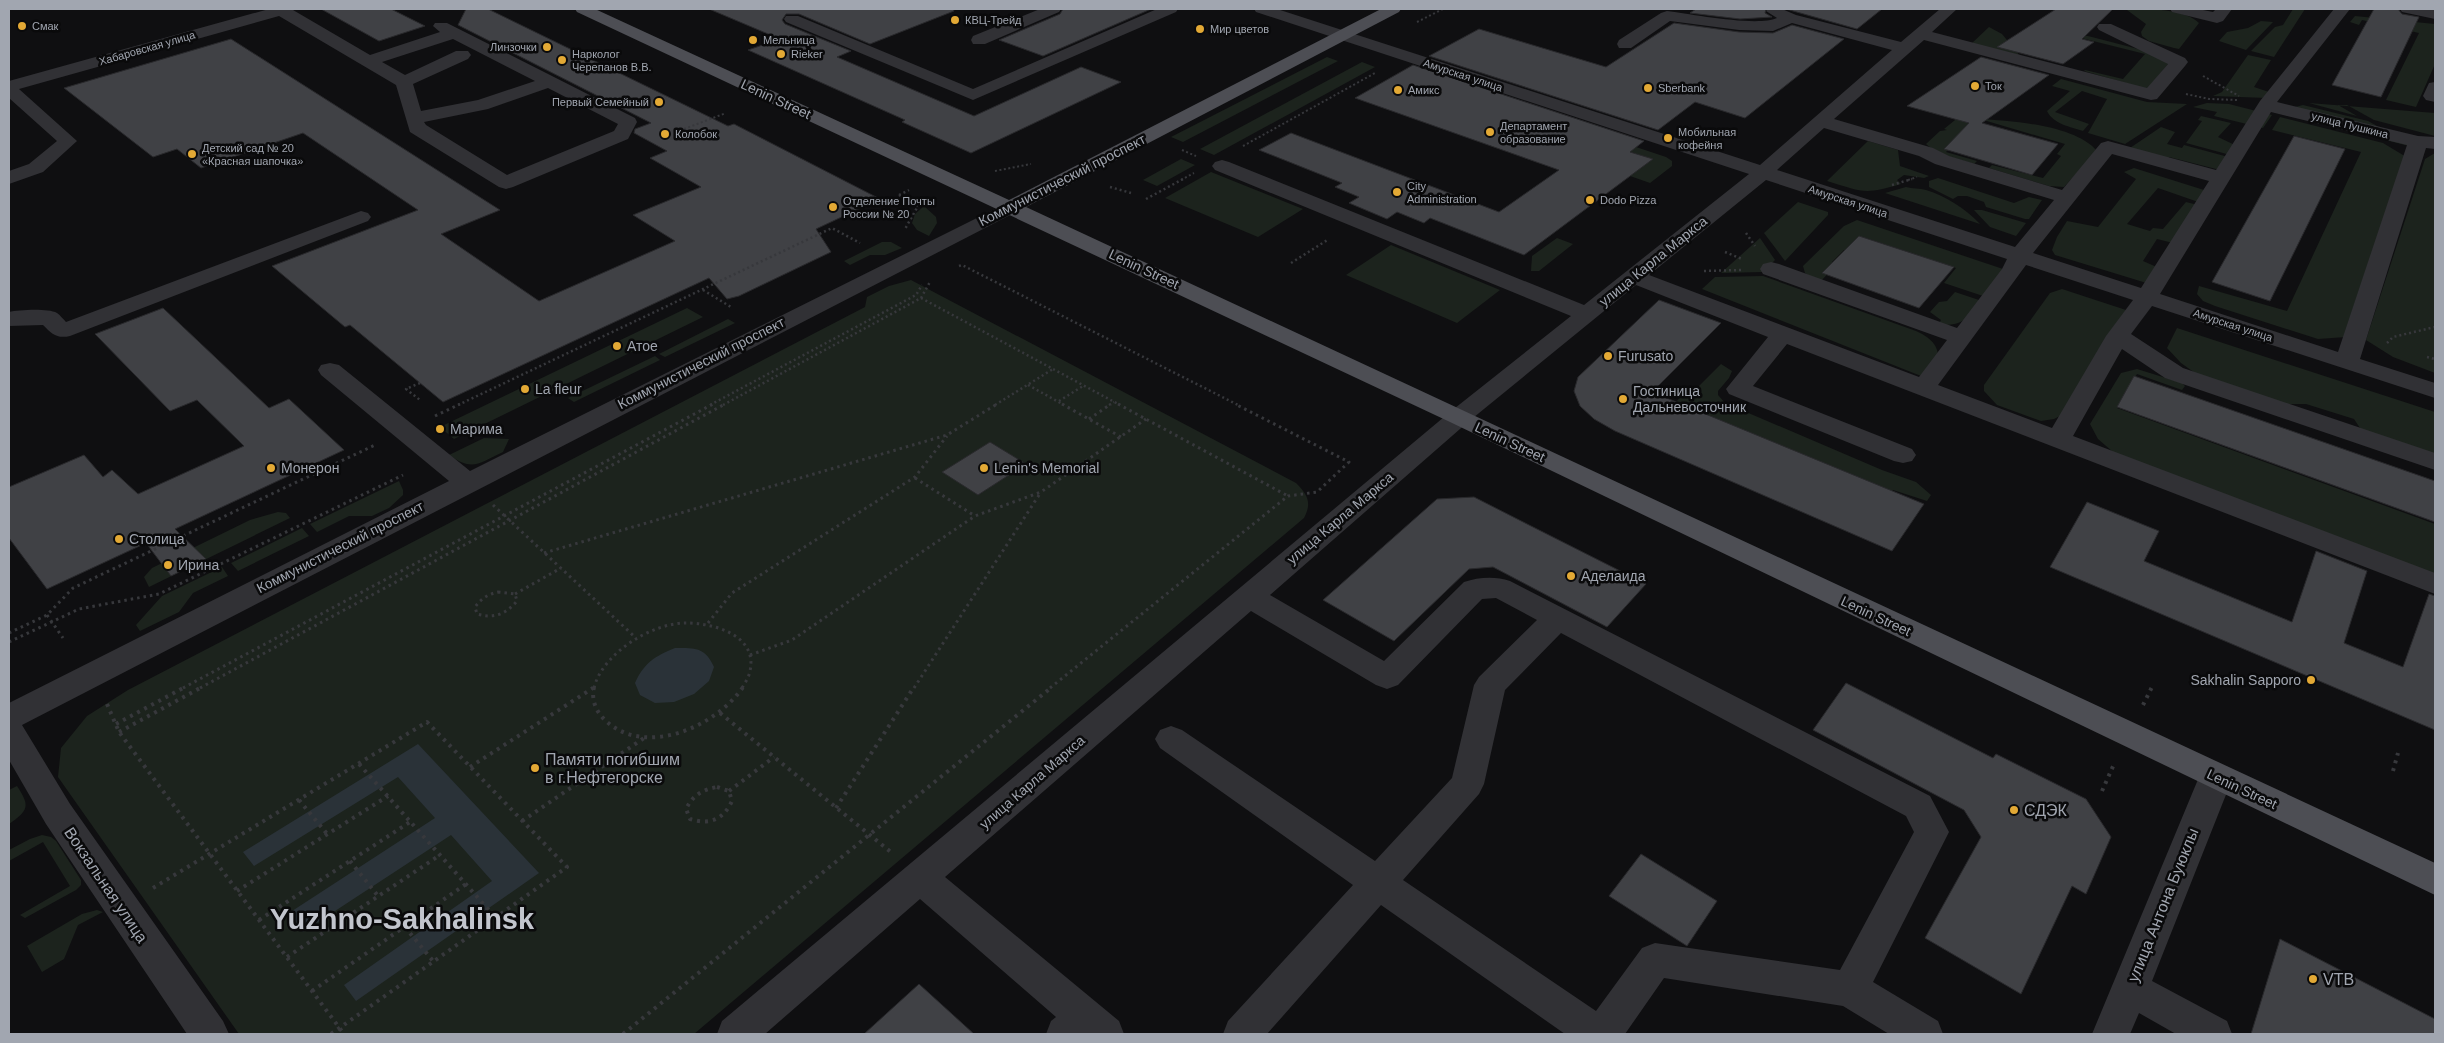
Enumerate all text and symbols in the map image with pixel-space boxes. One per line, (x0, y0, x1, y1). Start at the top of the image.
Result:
marker: КВЦ-Трейд (949, 14, 961, 26)
place label: КВЦ-Трейд (965, 14, 1022, 26)
marker: Смак (16, 20, 28, 32)
place label: Смак (32, 20, 59, 32)
marker: Мир цветов (1194, 23, 1206, 35)
place label: Мир цветов (1210, 23, 1269, 35)
street label: Хабаровская улица (98, 28, 197, 67)
marker: Мельница (747, 34, 759, 46)
place label: Мельница (763, 34, 816, 46)
place label: Линзочки (490, 41, 537, 53)
marker: Линзочки (541, 41, 553, 53)
place label: Нарколог Черепанов В.В. (572, 48, 652, 73)
marker: Rieker (775, 48, 787, 60)
place label: Rieker (791, 48, 823, 60)
marker: Нарколог Черепанов В.В. (556, 54, 568, 66)
street label: Амурская улица (1422, 57, 1505, 94)
street label: Lenin Street (738, 76, 814, 122)
marker: Ток (1969, 80, 1981, 92)
place label: Ток (1985, 80, 2002, 92)
marker: Sberbank (1642, 82, 1654, 94)
place label: Sberbank (1658, 82, 1706, 94)
marker: Амикс (1392, 84, 1404, 96)
place label: Амикс (1408, 84, 1440, 96)
place label: Первый Семейный (552, 96, 649, 108)
marker: Первый Семейный (653, 96, 665, 108)
street label: улица Пушкина (2310, 110, 2390, 141)
place label: Департамент образование (1500, 120, 1567, 145)
marker: Департамент образование (1484, 126, 1496, 138)
place label: Мобильная кофейня (1678, 126, 1736, 151)
marker: Колобок (659, 128, 671, 140)
place label: Колобок (675, 128, 717, 140)
street label: Коммунистический проспект (976, 131, 1149, 229)
marker: Мобильная кофейня (1662, 132, 1674, 144)
place label: Детский сад № 20 «Красная шапочка» (202, 142, 303, 167)
marker: Детский сад № 20 «Красная шапочка» (186, 148, 198, 160)
place label: City Administration (1407, 180, 1477, 205)
street label: Амурская улица (1807, 183, 1890, 220)
marker: City Administration (1391, 186, 1403, 198)
marker: Dodo Pizza (1584, 194, 1596, 206)
place label: Dodo Pizza (1600, 194, 1657, 206)
place label: Отделение Почты России № 20 (843, 195, 935, 220)
marker: Отделение Почты России № 20 (827, 201, 839, 213)
street label: улица Карла Маркса (1596, 213, 1710, 309)
street label: Lenin Street (1106, 246, 1182, 292)
street label: Амурская улица (2192, 307, 2275, 344)
street label: Коммунистический проспект (615, 314, 788, 412)
place label: Атое (627, 338, 658, 354)
marker: Атое (611, 340, 623, 352)
place label: Furusato (1618, 348, 1673, 364)
marker: Furusato (1602, 350, 1614, 362)
place label: La fleur (535, 381, 582, 397)
marker: La fleur (519, 383, 531, 395)
place label: Гостиница Дальневосточник (1633, 383, 1747, 415)
marker: Гостиница Дальневосточник (1617, 393, 1629, 405)
street label: Lenin Street (1472, 419, 1548, 465)
place label: Марима (450, 421, 503, 437)
marker: Марима (434, 423, 446, 435)
place label: Монерон (281, 460, 339, 476)
place label: Lenin's Memorial (994, 460, 1099, 476)
marker: Монерон (265, 462, 277, 474)
marker: Lenin's Memorial (978, 462, 990, 474)
street label: улица Карла Маркса (1284, 469, 1397, 567)
street label: Коммунистический проспект (254, 498, 427, 596)
place label: Столица (129, 531, 185, 547)
marker: Столица (113, 533, 125, 545)
place label: Ирина (178, 557, 219, 573)
marker: Ирина (162, 559, 174, 571)
place label: Аделаида (1581, 568, 1646, 584)
marker: Аделаида (1565, 570, 1577, 582)
street label: Lenin Street (1838, 593, 1914, 639)
place label: Sakhalin Sapporo (2190, 672, 2301, 688)
marker: Sakhalin Sapporo (2305, 674, 2317, 686)
street label: улица Карла Маркса (976, 732, 1088, 832)
place label: Памяти погибшим в г.Нефтегорске (545, 751, 680, 786)
marker: Памяти погибшим в г.Нефтегорске (529, 762, 541, 774)
street label: Lenin Street (2204, 766, 2280, 812)
place label: СДЭК (2024, 802, 2068, 819)
marker: СДЭК (2008, 804, 2020, 816)
street label: Вокзальная улица (61, 824, 151, 946)
street label: улица Антона Буюклы (2124, 826, 2202, 984)
district label: Yuzhno-Sakhalinsk (270, 903, 535, 935)
place label: VTB (2323, 971, 2354, 988)
marker: VTB (2307, 973, 2319, 985)

